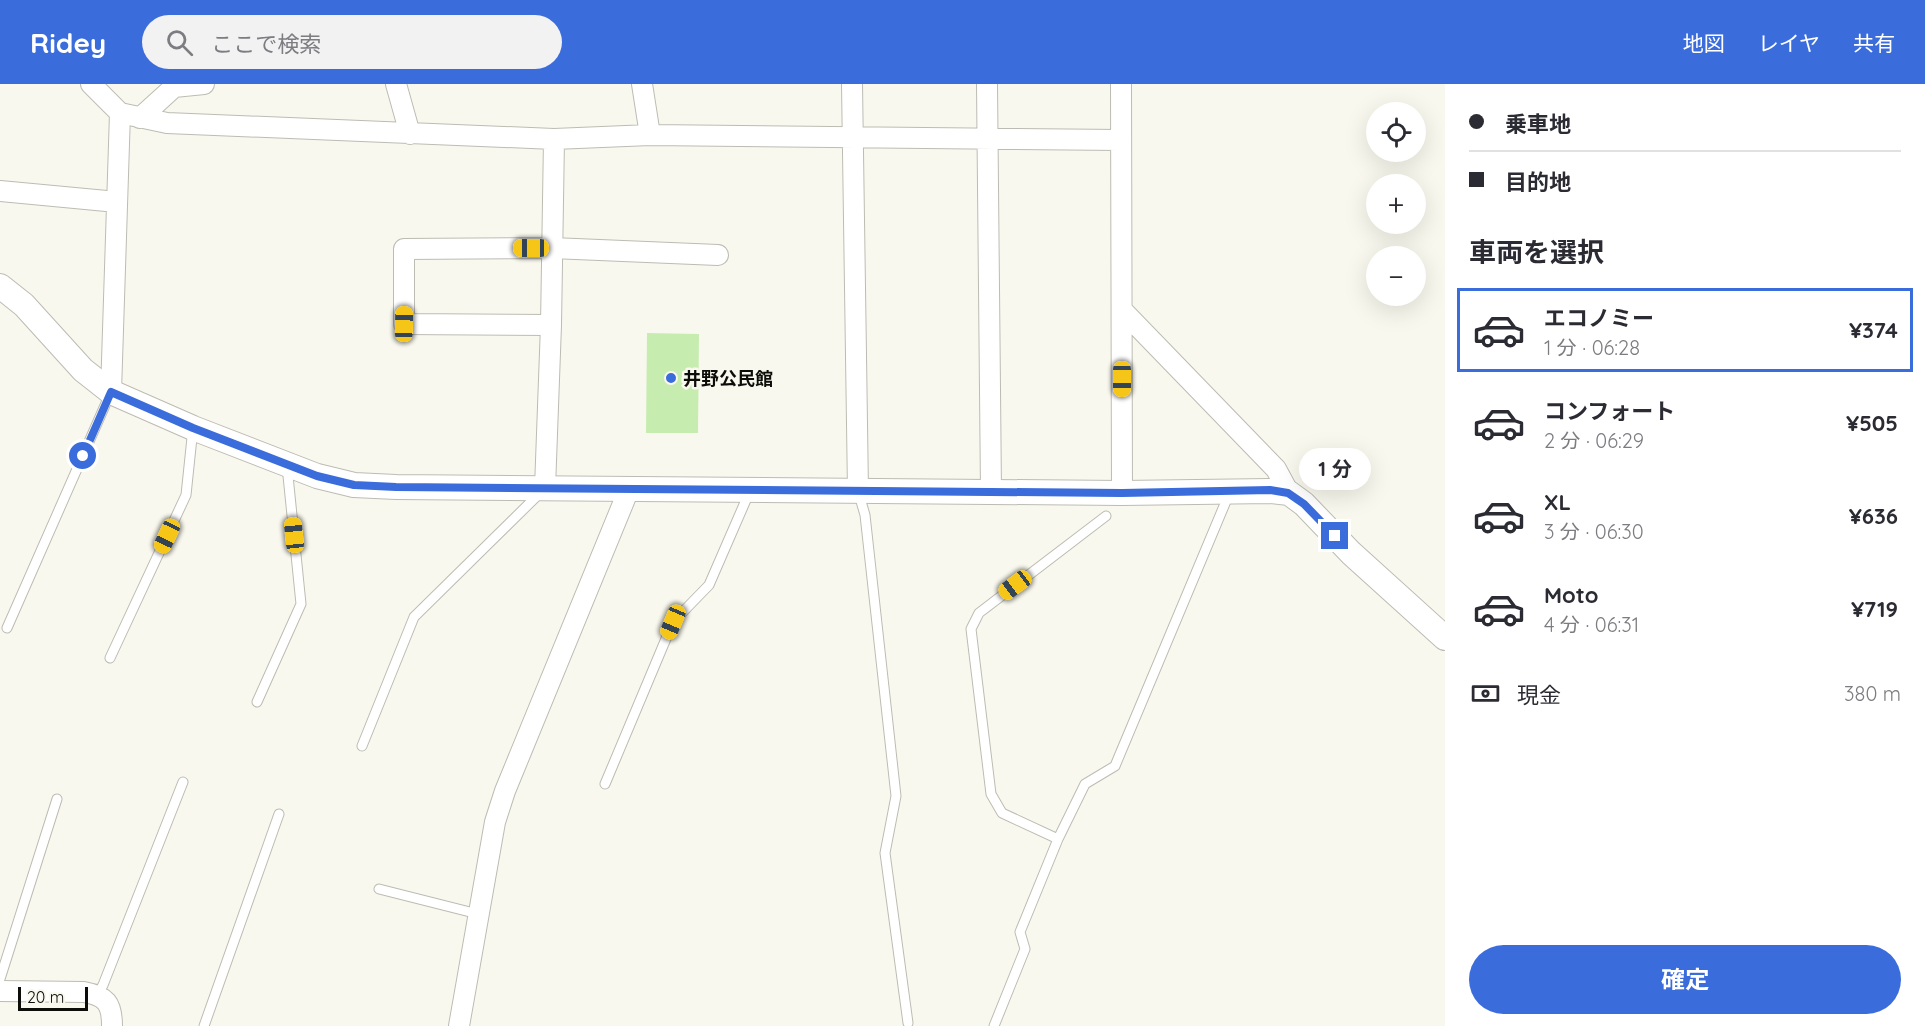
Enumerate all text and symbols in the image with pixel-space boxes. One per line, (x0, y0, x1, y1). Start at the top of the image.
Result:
search box (142, 15, 562, 69)
text: Ridey (30, 25, 106, 60)
icon: search (163, 26, 196, 59)
text: ここで検索 (211, 30, 321, 58)
text: 地図 (1683, 30, 1725, 56)
text: レイヤ (1758, 30, 1820, 56)
text: 共有 (1853, 30, 1895, 56)
map controls (1366, 102, 1426, 306)
button: locate (1366, 102, 1426, 162)
text: 乗車地 (1505, 110, 1571, 138)
text: 目的地 (1505, 168, 1571, 196)
button: + (1366, 174, 1426, 234)
text: 車両を選択 (1469, 235, 1604, 269)
car (513, 239, 549, 257)
button: − (1366, 246, 1426, 306)
icon: car (1472, 303, 1526, 357)
text: エコノミー (1544, 304, 1654, 332)
car (395, 306, 413, 342)
text: ¥374 (1849, 316, 1898, 344)
text: 1 分 · 06:28 (1544, 335, 1640, 360)
car (1113, 361, 1131, 397)
place label: 井野公民館 (683, 367, 773, 390)
marker: 井野公民館 (664, 371, 678, 385)
icon: car (1472, 396, 1526, 450)
text: コンフォート (1544, 397, 1675, 425)
text: ¥505 (1846, 409, 1898, 437)
text: 2 分 · 06:29 (1544, 428, 1644, 453)
route start (69, 442, 96, 469)
callout: 1 分 (1299, 449, 1371, 491)
text: 1 分 (1318, 456, 1352, 481)
text: XL (1544, 488, 1571, 516)
icon: car (1472, 489, 1526, 543)
text: ¥636 (1849, 502, 1898, 530)
car (151, 516, 183, 556)
car (283, 516, 305, 554)
text: 3 分 · 06:30 (1544, 519, 1644, 544)
route end (1321, 522, 1348, 549)
car (995, 567, 1035, 603)
text: Moto (1544, 581, 1598, 609)
icon: car (1472, 582, 1526, 636)
text: ¥719 (1851, 595, 1898, 623)
car (658, 602, 688, 642)
text: 4 分 · 06:31 (1544, 612, 1639, 637)
icon: cash (1469, 677, 1502, 710)
text: 現金 (1517, 681, 1561, 709)
text: 380 m (1844, 681, 1901, 706)
button: 確定 (1469, 945, 1901, 1014)
scale bar (18, 984, 88, 1012)
text: 20 m (27, 987, 64, 1007)

